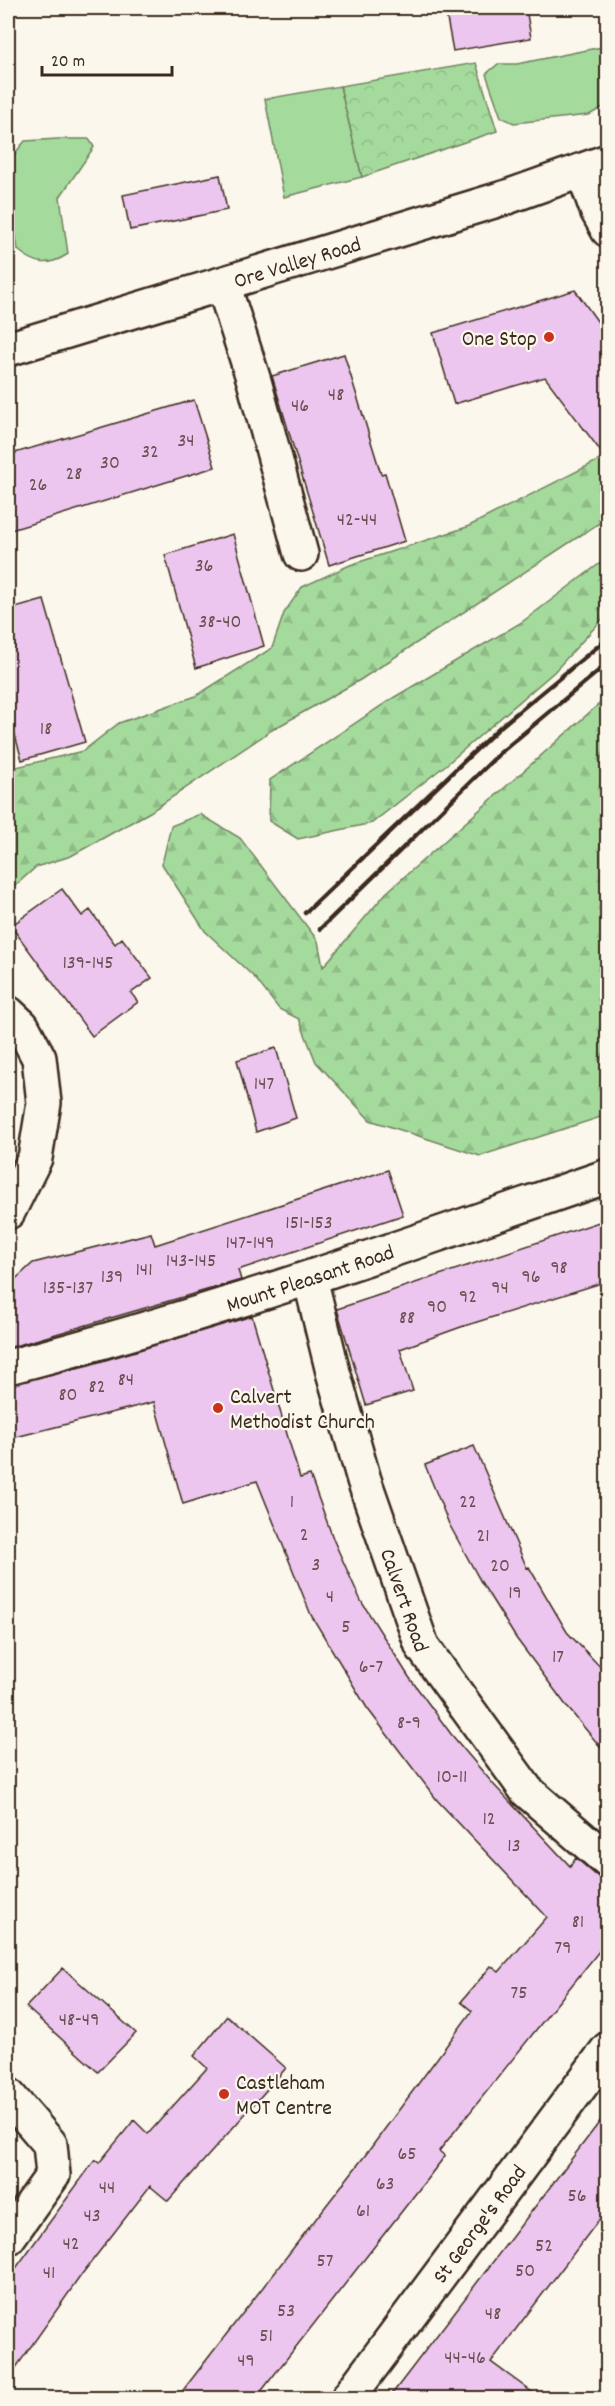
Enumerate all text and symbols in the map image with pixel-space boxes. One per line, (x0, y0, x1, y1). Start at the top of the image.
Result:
scale bar (42, 39, 172, 77)
text: 20 m (51, 50, 85, 75)
street label: Ore Valley Road (230, 230, 365, 298)
place label: One Stop (462, 325, 537, 356)
marker: One Stop (542, 330, 556, 344)
house number: 48 (328, 382, 344, 410)
house number: 46 (291, 393, 309, 421)
house number: 34 (177, 428, 195, 456)
house number: 32 (141, 439, 159, 467)
house number: 30 (100, 450, 120, 478)
house number: 28 (66, 461, 82, 489)
house number: 26 (29, 472, 47, 500)
house number: 42-44 (337, 507, 377, 535)
house number: 36 (195, 553, 213, 581)
house number: 38-40 (199, 609, 241, 637)
house number: 18 (40, 716, 52, 744)
house number: 139-145 (62, 950, 114, 978)
house number: 147 (254, 1071, 274, 1099)
house number: 151-153 (285, 1210, 333, 1238)
house number: 147-149 (225, 1230, 275, 1258)
street label: Mount Pleasant Road (223, 1238, 399, 1322)
house number: 143-145 (166, 1248, 216, 1276)
house number: 98 (550, 1255, 568, 1283)
house number: 141 (135, 1257, 153, 1285)
house number: 139 (101, 1264, 123, 1292)
house number: 96 (522, 1264, 540, 1292)
house number: 135-137 (43, 1275, 93, 1303)
house number: 94 (491, 1275, 509, 1303)
house number: 92 (459, 1284, 477, 1312)
house number: 90 (427, 1294, 447, 1322)
house number: 88 (399, 1305, 415, 1333)
house number: 84 (118, 1367, 134, 1395)
house number: 82 (89, 1374, 105, 1402)
house number: 80 (59, 1382, 77, 1410)
place label: Calvert Methodist Church (230, 1383, 375, 1439)
marker: Calvert Methodist Church (211, 1401, 225, 1415)
house number: 1 (290, 1489, 294, 1517)
house number: 22 (459, 1489, 477, 1517)
house number: 2 (300, 1522, 308, 1550)
house number: 21 (476, 1523, 490, 1551)
street label: Calvert Road (370, 1545, 435, 1657)
house number: 3 (312, 1552, 320, 1580)
house number: 20 (490, 1553, 510, 1581)
house number: 19 (508, 1580, 522, 1608)
house number: 4 (326, 1584, 334, 1612)
house number: 5 (341, 1614, 351, 1642)
house number: 17 (552, 1644, 564, 1672)
house number: 6-7 (359, 1654, 383, 1682)
house number: 8-9 (397, 1710, 421, 1738)
house number: 10-11 (437, 1764, 467, 1792)
house number: 12 (482, 1806, 496, 1834)
house number: 13 (507, 1833, 521, 1861)
house number: 81 (572, 1909, 584, 1937)
house number: 79 (555, 1935, 571, 1963)
house number: 75 (511, 1980, 527, 2008)
house number: 48-49 (59, 2007, 99, 2035)
place label: Castleham MOT Centre (236, 2069, 332, 2125)
marker: Castleham MOT Centre (217, 2087, 231, 2101)
house number: 65 (397, 2141, 417, 2169)
street label: St George's Road (427, 2160, 536, 2291)
house number: 63 (376, 2171, 394, 2199)
house number: 44 (99, 2175, 115, 2203)
house number: 56 (567, 2183, 587, 2211)
house number: 61 (356, 2198, 370, 2226)
house number: 43 (83, 2203, 101, 2231)
house number: 42 (62, 2231, 80, 2259)
house number: 52 (535, 2233, 553, 2261)
house number: 57 (317, 2248, 333, 2276)
house number: 50 (515, 2258, 535, 2286)
house number: 41 (43, 2260, 55, 2288)
house number: 53 (277, 2298, 295, 2326)
house number: 48 (485, 2301, 501, 2329)
house number: 51 (259, 2323, 273, 2351)
house number: 44-46 (444, 2345, 486, 2373)
house number: 49 (237, 2348, 255, 2376)

